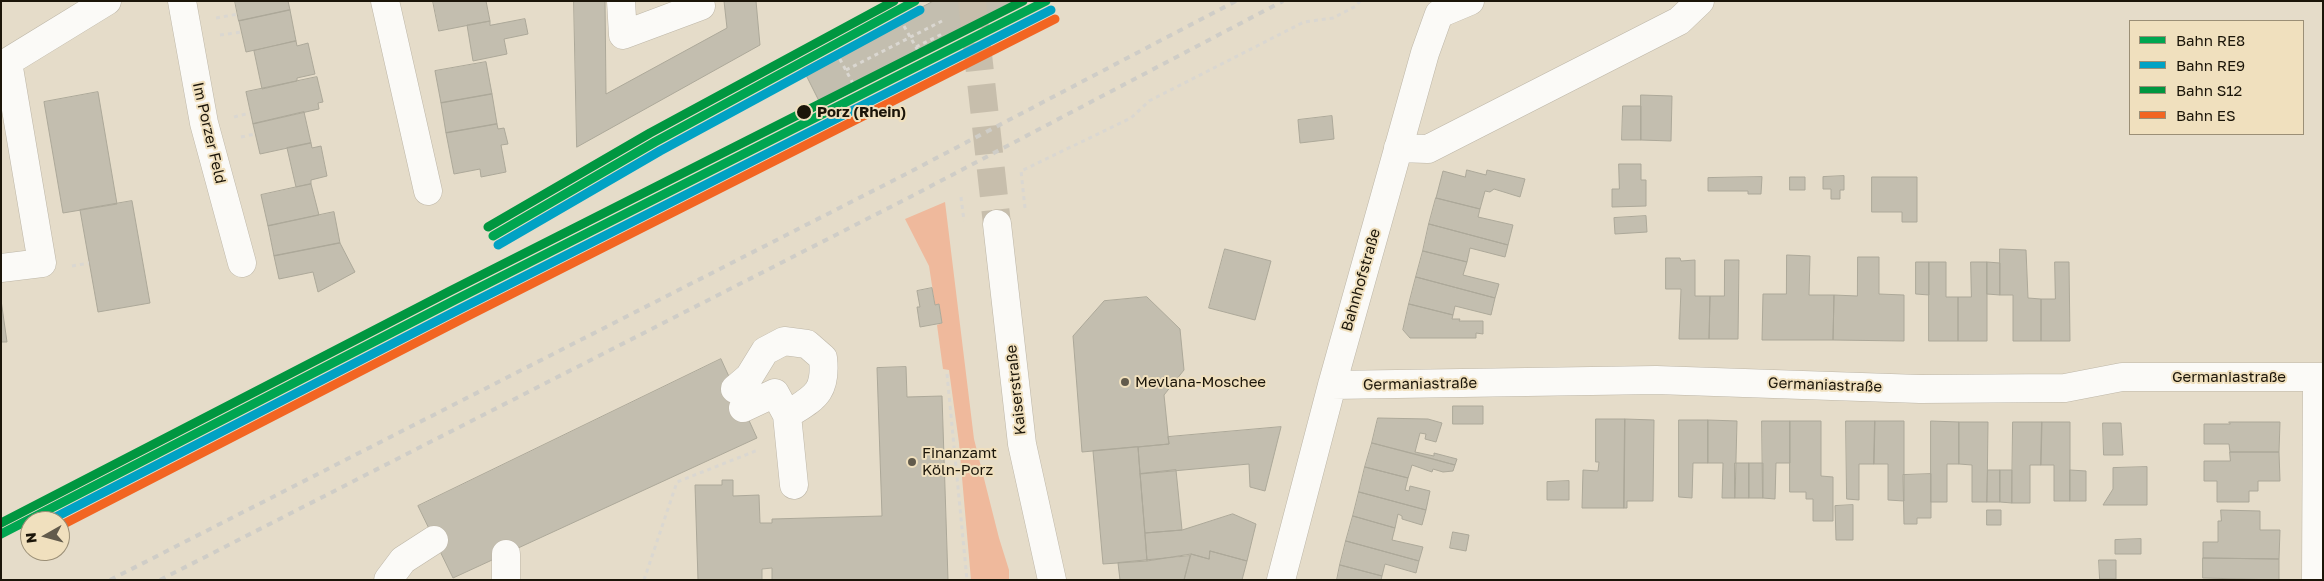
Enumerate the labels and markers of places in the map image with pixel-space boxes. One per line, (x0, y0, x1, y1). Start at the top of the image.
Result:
marker: Porz (Rhein) (795, 103, 813, 121)
place label: Porz (Rhein) (817, 103, 906, 121)
place label: Mevlana-Moschee (1135, 373, 1266, 391)
marker: Mevlana-Moschee (1119, 376, 1131, 388)
place label: Finanzamt Köln-Porz (922, 444, 997, 479)
marker: Finanzamt Köln-Porz (906, 456, 918, 468)

